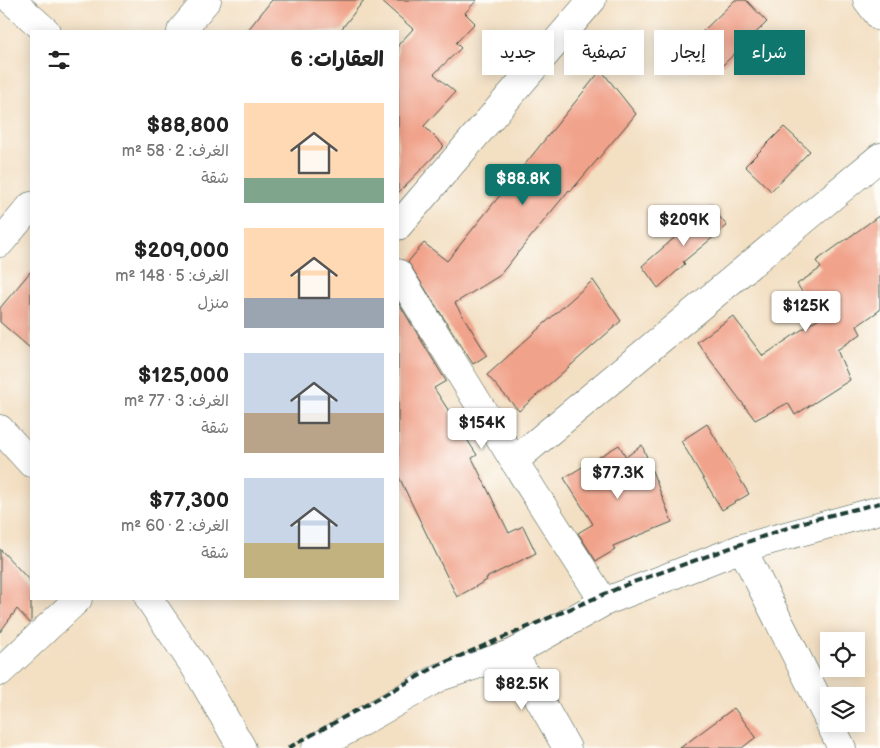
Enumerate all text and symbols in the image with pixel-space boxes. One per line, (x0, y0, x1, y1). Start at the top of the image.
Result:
chip: جديد (482, 30, 554, 75)
chip: تصفية (564, 30, 644, 75)
chip: إيجار (654, 30, 724, 75)
chip: شراء (734, 30, 805, 75)
icon: filters (45, 46, 73, 74)
text: العقارات: 6 (290, 47, 384, 72)
text: $88,800 (146, 113, 229, 138)
icon: home (284, 123, 344, 183)
text: الغرف: 2 · 58 m² (122, 142, 229, 161)
pin: $88.8K (482, 164, 564, 206)
text: شقة (201, 169, 229, 188)
text: $88.8K (496, 170, 550, 189)
pin: $209K (649, 204, 719, 247)
text: $209K (659, 211, 709, 230)
text: $209,000 (134, 238, 229, 263)
icon: home (284, 248, 344, 308)
text: الغرف: 5 · 148 m² (115, 267, 229, 286)
pin: $125K (771, 290, 841, 333)
text: منزل (197, 294, 229, 313)
text: $125K (783, 297, 829, 316)
text: $125,000 (138, 363, 229, 388)
icon: home (284, 373, 344, 433)
text: الغرف: 3 · 77 m² (124, 392, 229, 411)
pin: $154K (447, 408, 517, 450)
text: $154K (459, 414, 505, 433)
text: شقة (201, 419, 229, 438)
pin: $77.3K (577, 458, 659, 500)
text: $77.3K (592, 464, 644, 483)
text: $77,300 (149, 488, 229, 513)
icon: home (284, 498, 344, 558)
text: الغرف: 2 · 60 m² (121, 517, 229, 536)
text: شقة (201, 544, 229, 563)
map controls (820, 632, 865, 732)
button: locate (820, 632, 865, 677)
pin: $82.5K (481, 668, 563, 711)
text: $82.5K (495, 675, 549, 694)
button: layers (820, 687, 865, 732)

